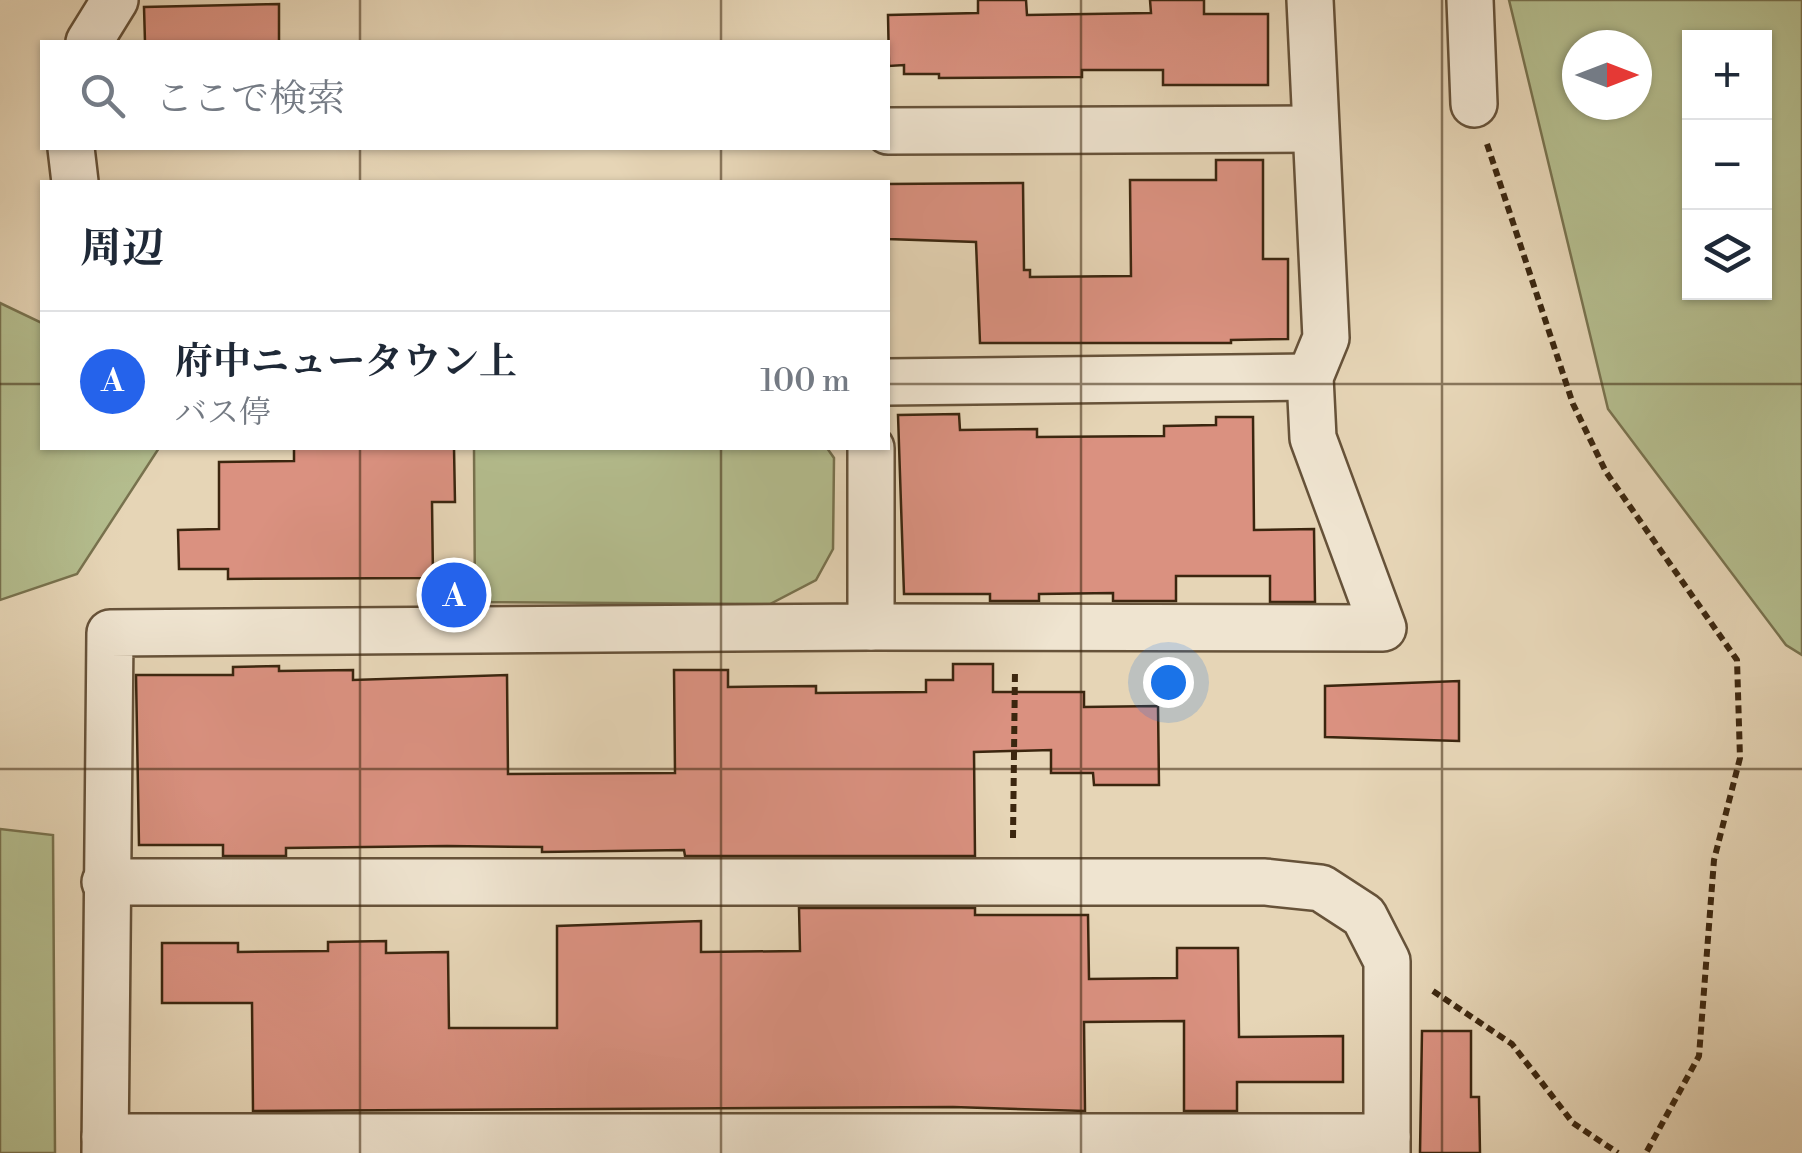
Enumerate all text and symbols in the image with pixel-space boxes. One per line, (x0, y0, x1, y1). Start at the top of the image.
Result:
north arrow (1562, 30, 1652, 120)
map controls (1682, 30, 1772, 300)
button: + (1682, 30, 1772, 120)
search box (40, 40, 890, 150)
icon: search (75, 68, 130, 123)
text: ここで検索 (155, 76, 345, 123)
button: − (1682, 120, 1772, 210)
button: layers (1682, 210, 1772, 300)
text: 周辺 (80, 223, 164, 276)
text: 府中ニュータウン上 (175, 339, 517, 386)
text: A (101, 361, 124, 401)
text: 100 m (760, 361, 850, 401)
text: バス停 (175, 393, 271, 433)
pin: A (422, 558, 486, 632)
your location (1143, 657, 1194, 708)

